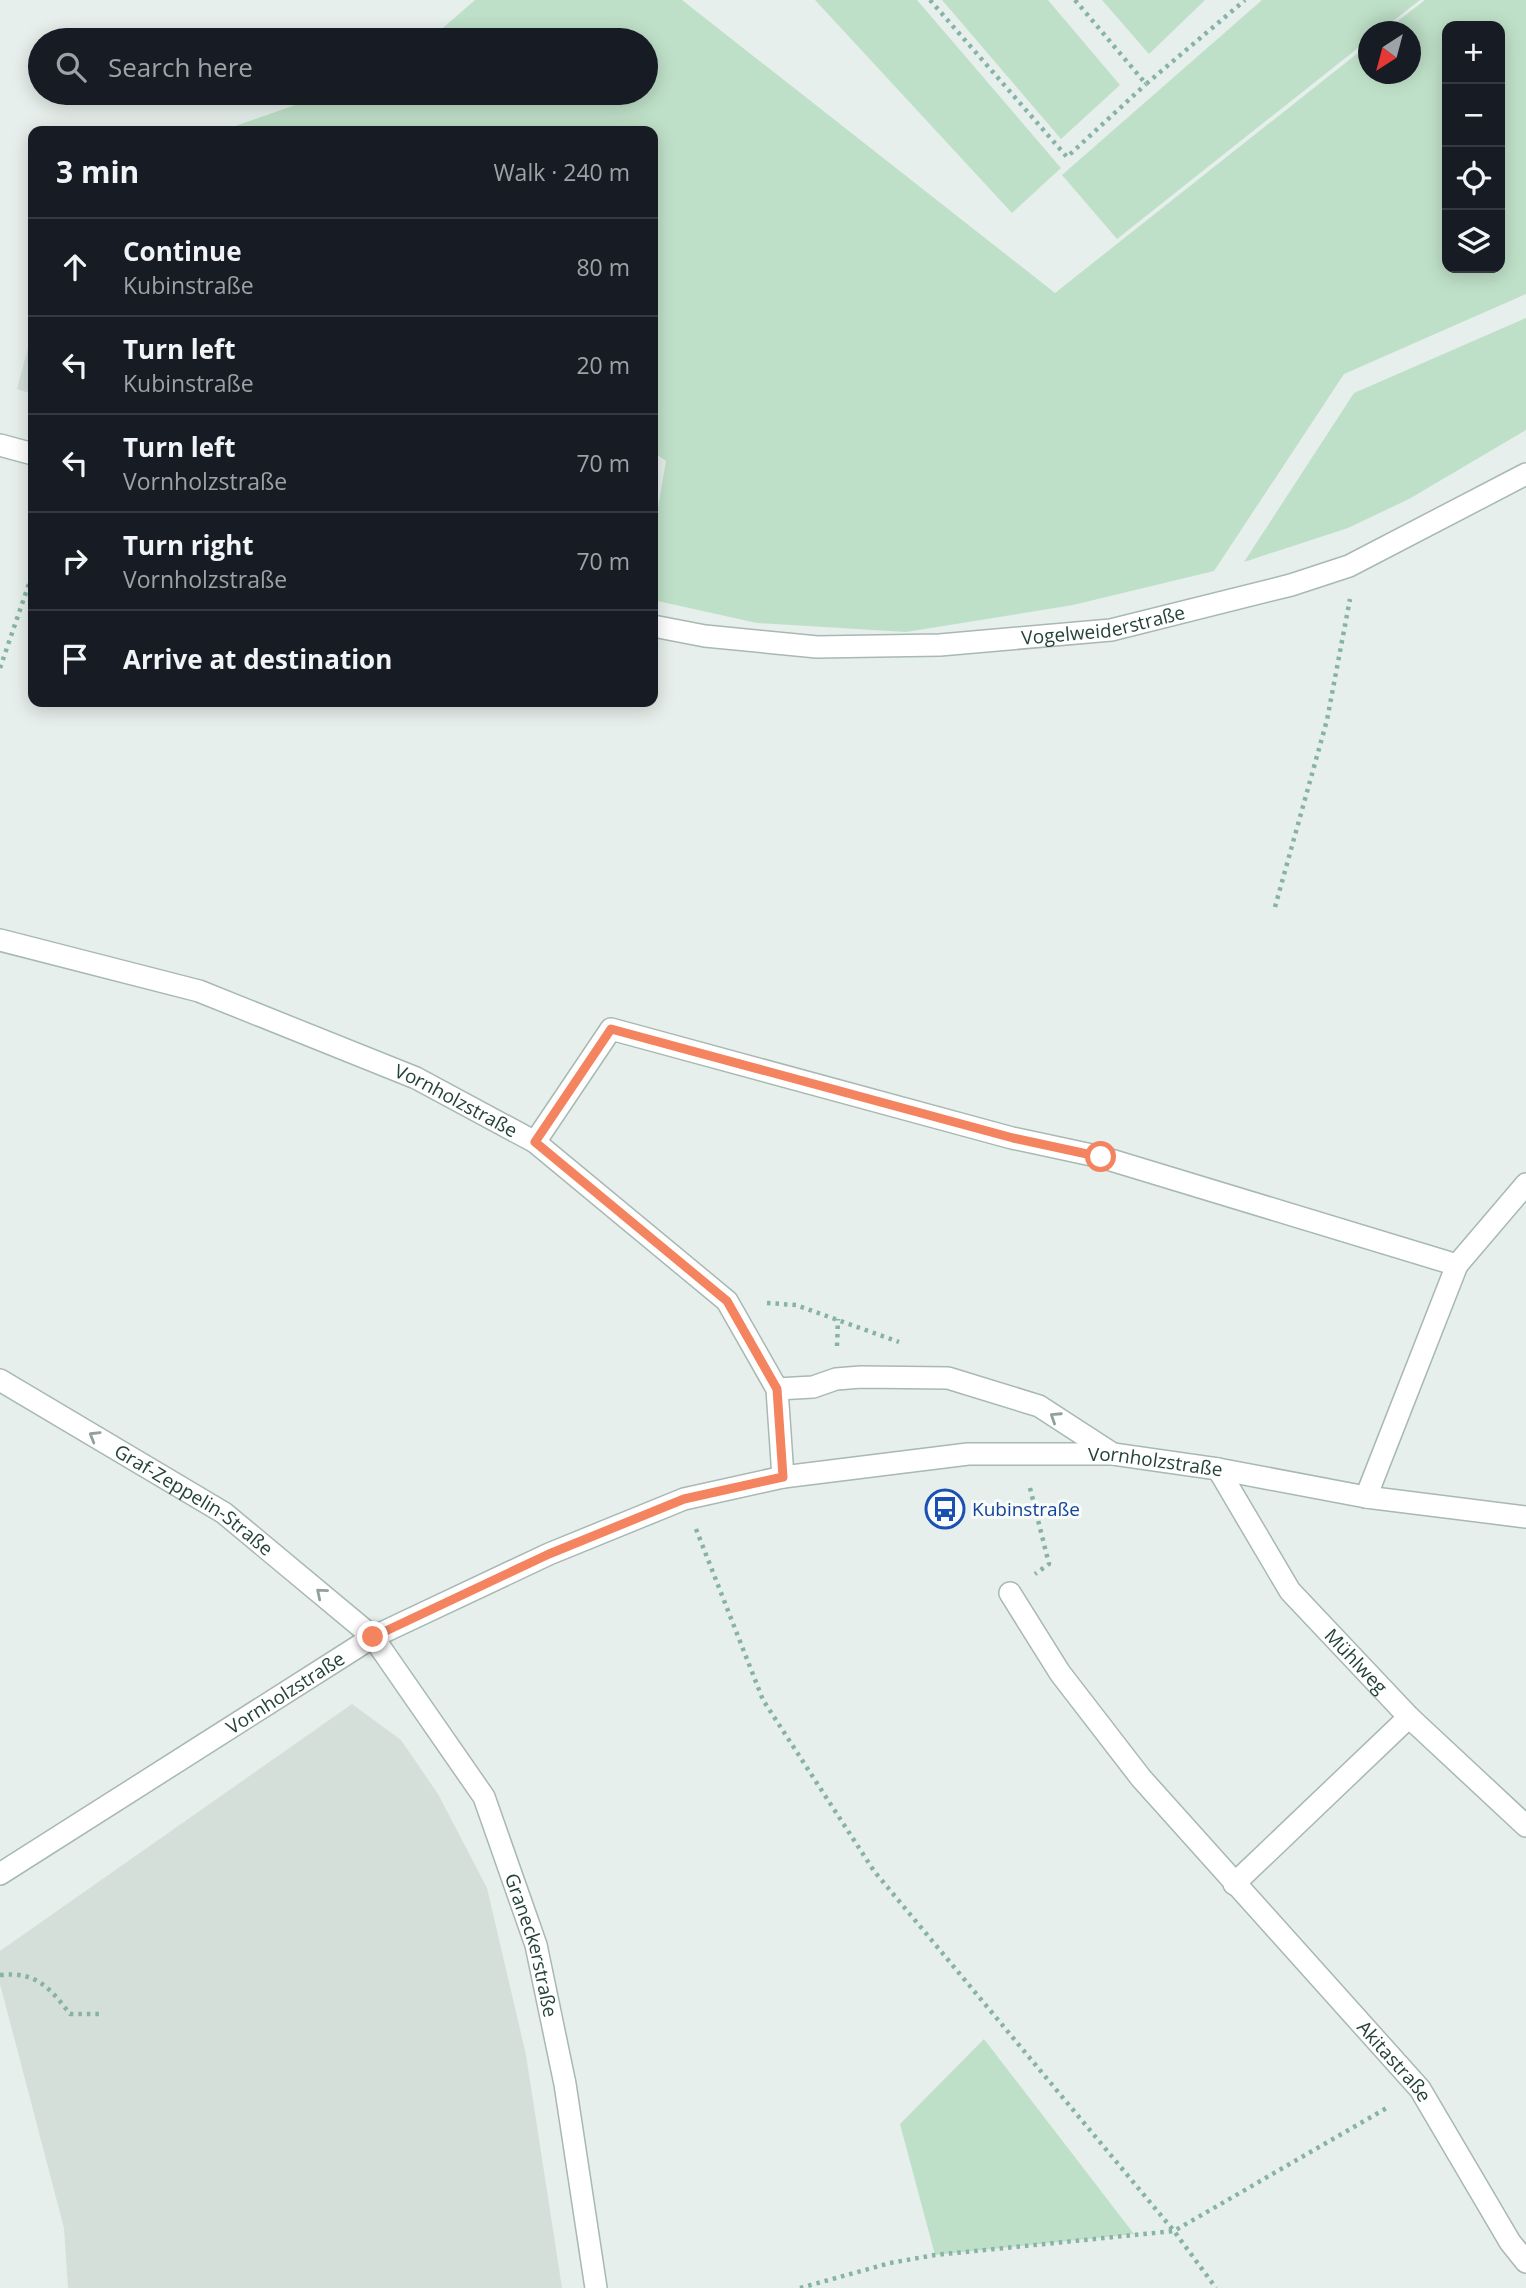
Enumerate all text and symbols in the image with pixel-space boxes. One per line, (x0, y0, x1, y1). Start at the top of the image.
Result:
north arrow (1358, 21, 1421, 84)
map controls (1442, 21, 1505, 273)
button: + (1442, 21, 1505, 84)
search box (28, 28, 658, 105)
icon: search (52, 48, 90, 86)
text: Search here (108, 49, 253, 85)
button: − (1442, 84, 1505, 147)
button: locate (1442, 147, 1505, 210)
text: 3 min (56, 151, 139, 192)
text: Walk · 240 m (493, 156, 630, 188)
button: layers (1442, 210, 1505, 273)
text: Continue (123, 233, 242, 269)
icon: ahead (56, 248, 94, 286)
text: 80 m (576, 251, 630, 283)
text: Kubinstraße (123, 269, 254, 301)
text: Turn left (123, 331, 235, 367)
icon: left (56, 346, 94, 384)
text: 20 m (576, 349, 630, 381)
text: Kubinstraße (123, 367, 254, 399)
text: Turn left (123, 429, 235, 465)
icon: left (56, 444, 94, 482)
text: 70 m (576, 447, 630, 479)
text: Vornholzstraße (123, 465, 287, 497)
text: Turn right (123, 527, 254, 563)
icon: right (56, 542, 94, 580)
text: 70 m (576, 545, 630, 577)
text: Vornholzstraße (123, 563, 287, 595)
street label: Vogelweiderstraße (1020, 599, 1187, 651)
icon: arrive (56, 640, 94, 678)
text: Arrive at destination (123, 641, 392, 677)
street label: Vornholzstraße (391, 1058, 522, 1143)
route start (1085, 1141, 1116, 1172)
one-way arrow (1050, 1412, 1063, 1425)
one-way arrow (89, 1431, 102, 1444)
street label: Graf-Zeppelin-Straße (110, 1438, 279, 1562)
street label: Vornholzstraße (1088, 1441, 1224, 1483)
bus stop icon: Kubinstraße (924, 1488, 966, 1530)
place label: Kubinstraße (972, 1496, 1080, 1522)
one-way arrow (316, 1589, 328, 1602)
route end (357, 1621, 388, 1652)
street label: Mühlweg (1319, 1623, 1393, 1699)
street label: Vornholzstraße (221, 1645, 350, 1740)
street label: Graneckerstraße (499, 1870, 564, 2020)
street label: Akitastraße (1351, 2015, 1438, 2106)

